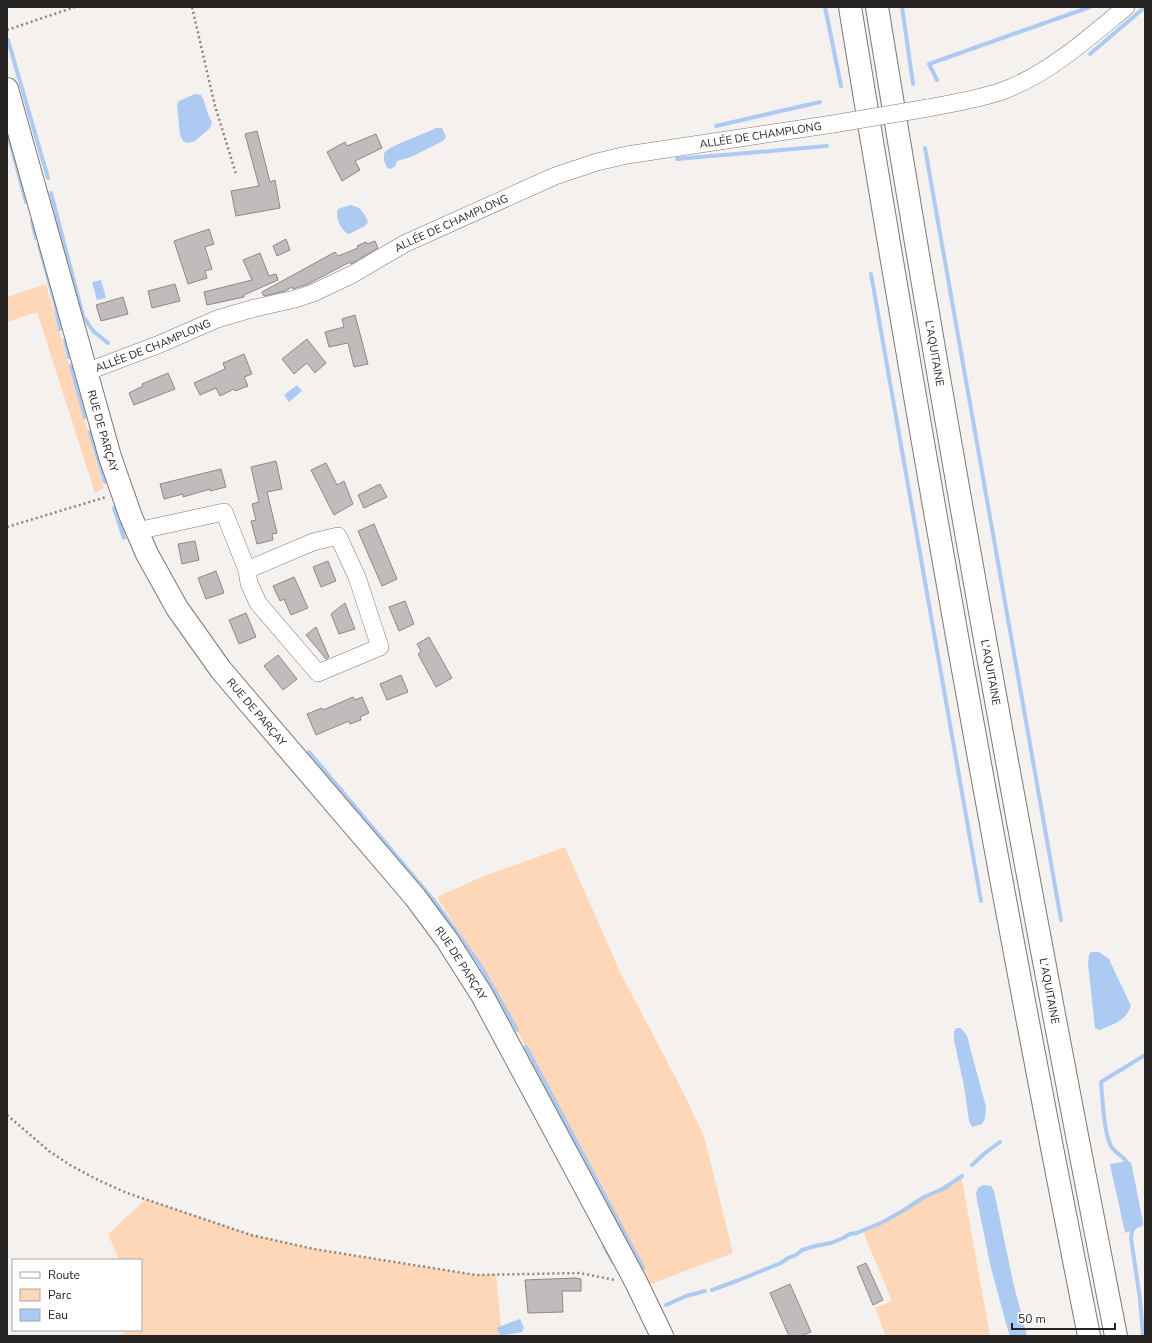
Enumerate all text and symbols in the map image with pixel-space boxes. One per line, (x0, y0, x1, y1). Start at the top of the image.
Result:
street label: ALLÉE DE CHAMPLONG (698, 118, 823, 152)
street label: ALLÉE DE CHAMPLONG (392, 191, 510, 256)
street label: ALLÉE DE CHAMPLONG (93, 315, 213, 375)
street label: L'AQUITAINE (922, 319, 948, 387)
street label: RUE DE PARÇAY (84, 388, 122, 474)
street label: L'AQUITAINE (978, 638, 1004, 707)
street label: RUE DE PARÇAY (224, 675, 290, 749)
street label: RUE DE PARÇAY (432, 923, 491, 1003)
street label: L'AQUITAINE (1036, 957, 1063, 1025)
legend (12, 1259, 142, 1331)
text: Route (48, 1267, 80, 1283)
text: Parc (48, 1287, 72, 1303)
scale bar (1012, 1305, 1115, 1331)
text: Eau (48, 1307, 68, 1323)
text: 50 m (1018, 1311, 1046, 1327)

